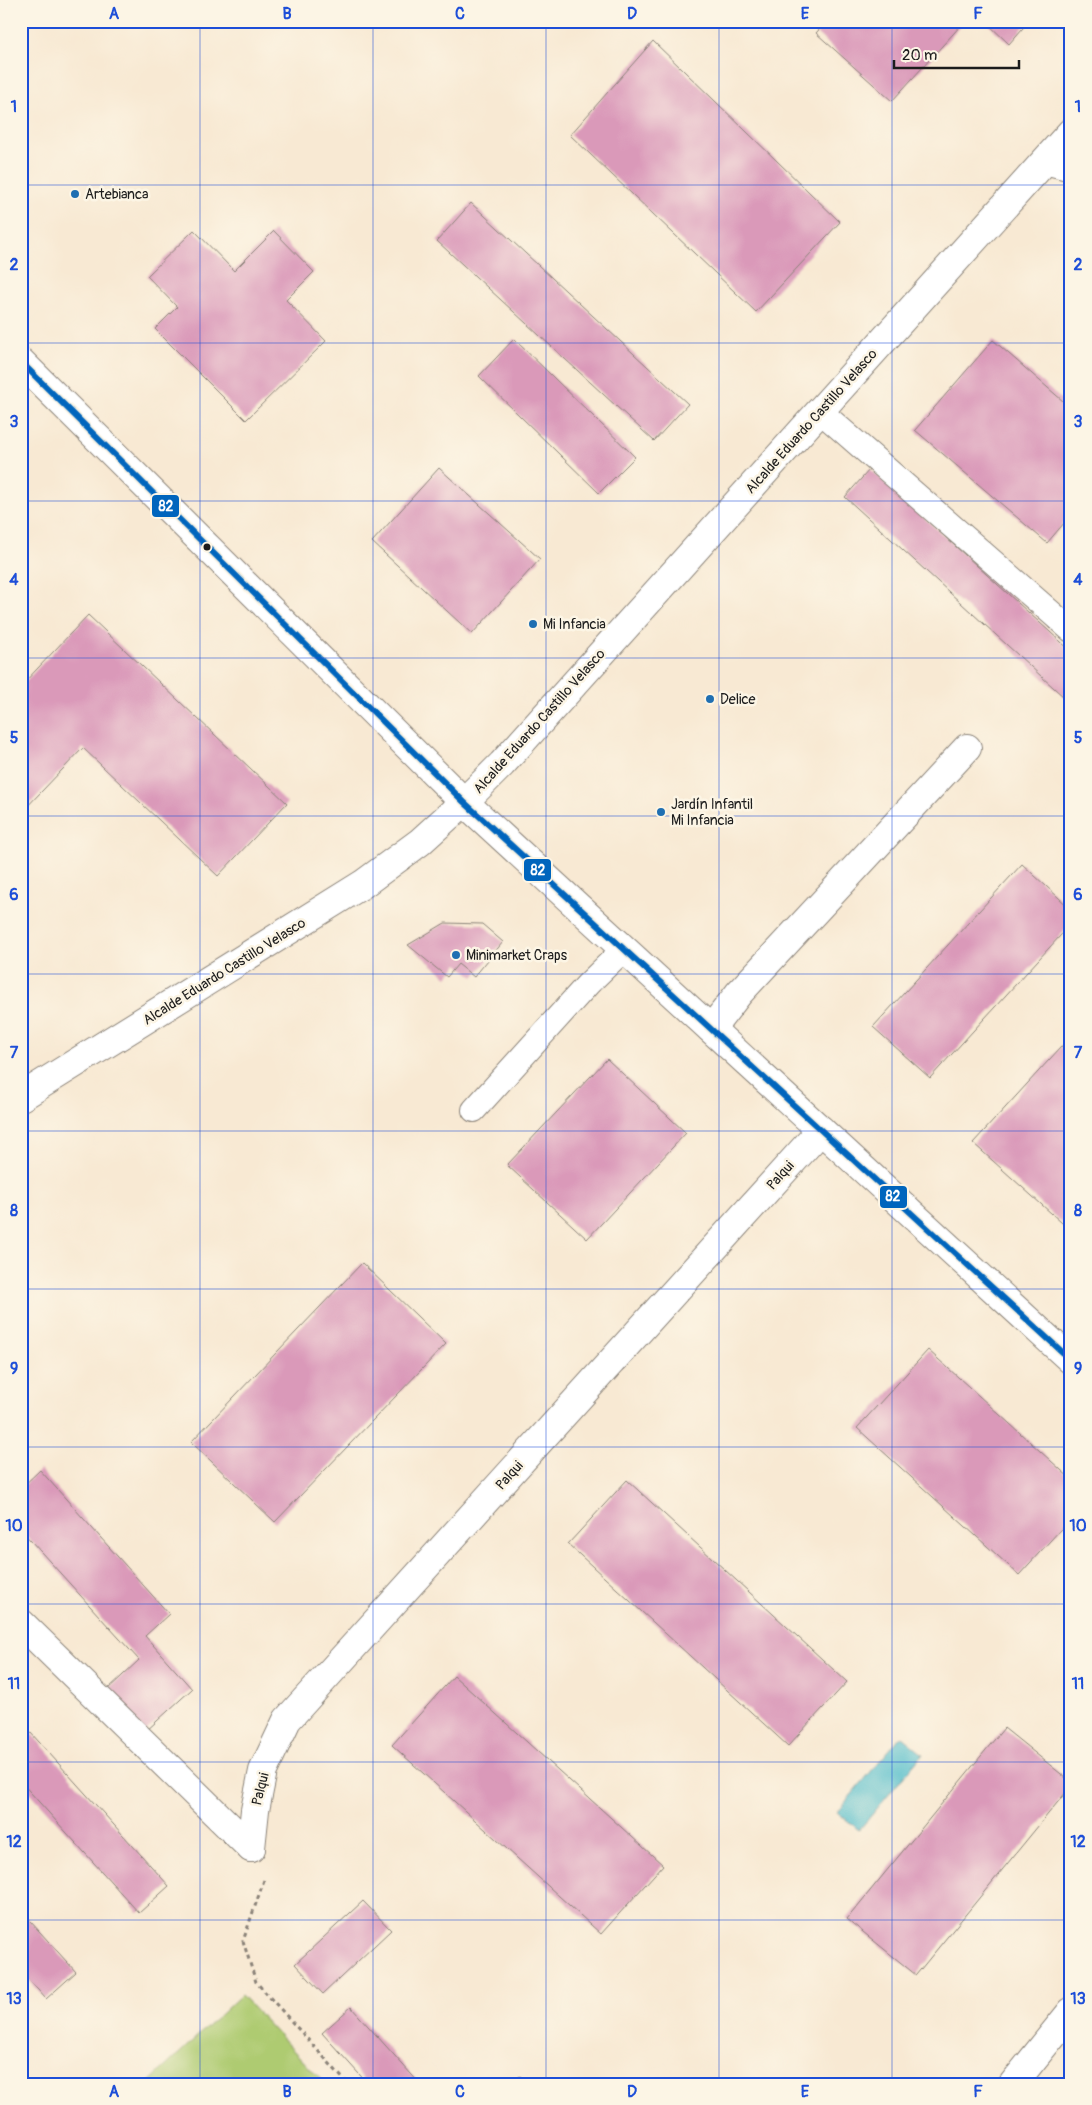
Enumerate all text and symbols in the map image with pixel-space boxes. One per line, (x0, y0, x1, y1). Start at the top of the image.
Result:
text: A (109, 4, 120, 24)
text: B (282, 4, 292, 24)
text: C (455, 4, 465, 24)
text: D (627, 4, 637, 24)
text: E (801, 4, 810, 24)
text: F (973, 4, 983, 24)
scale bar (894, 38, 1020, 70)
text: 20 m (902, 46, 937, 65)
text: 1 (11, 97, 17, 117)
text: 1 (1075, 97, 1081, 117)
place label: Artebianca (85, 186, 149, 203)
marker: Artebianca (69, 188, 81, 200)
text: 2 (10, 255, 19, 275)
text: 2 (1074, 255, 1083, 275)
street label: Alcalde Eduardo Castillo Velasco (742, 345, 881, 497)
text: 3 (10, 412, 19, 432)
text: 3 (1074, 412, 1083, 432)
line badge: 82 (151, 494, 180, 518)
text: 82 (159, 498, 174, 515)
unlabelled marker (202, 542, 212, 552)
text: 4 (9, 570, 19, 590)
text: 4 (1073, 570, 1083, 590)
place label: Mi Infancia (543, 616, 606, 633)
marker: Mi Infancia (527, 618, 539, 630)
street label: Alcalde Eduardo Castillo Velasco (470, 645, 609, 797)
place label: Delice (720, 691, 756, 708)
marker: Delice (704, 693, 716, 705)
text: 5 (10, 728, 19, 748)
text: 5 (1074, 728, 1083, 748)
place label: Jardín Infantil Mi Infancia (671, 796, 753, 829)
marker: Jardín Infantil Mi Infancia (655, 806, 667, 818)
line badge: 82 (523, 858, 552, 882)
text: 82 (531, 862, 546, 879)
text: 6 (9, 885, 19, 905)
text: 6 (1073, 885, 1083, 905)
street label: Alcalde Eduardo Castillo Velasco (140, 914, 309, 1029)
place label: Minimarket Craps (466, 947, 568, 964)
marker: Minimarket Craps (450, 949, 462, 961)
text: 7 (10, 1043, 19, 1063)
text: 7 (1074, 1043, 1083, 1063)
street label: Palqui (763, 1157, 798, 1193)
line badge: 82 (879, 1185, 908, 1209)
text: 82 (886, 1188, 901, 1205)
text: 8 (10, 1201, 18, 1221)
text: 8 (1074, 1201, 1082, 1221)
text: 9 (10, 1359, 18, 1379)
text: 9 (1074, 1359, 1082, 1379)
street label: Palqui (492, 1457, 527, 1493)
text: 10 (5, 1516, 23, 1536)
text: 10 (1069, 1516, 1087, 1536)
text: 11 (8, 1674, 20, 1694)
text: 11 (1072, 1674, 1084, 1694)
street label: Palqui (248, 1771, 273, 1807)
text: 12 (6, 1832, 22, 1852)
text: 12 (1070, 1832, 1086, 1852)
text: 13 (6, 1989, 22, 2009)
text: 13 (1070, 1989, 1086, 2009)
text: A (109, 2082, 120, 2102)
text: B (282, 2082, 292, 2102)
text: C (455, 2082, 465, 2102)
text: D (627, 2082, 637, 2102)
text: E (801, 2082, 810, 2102)
text: F (973, 2082, 983, 2102)

